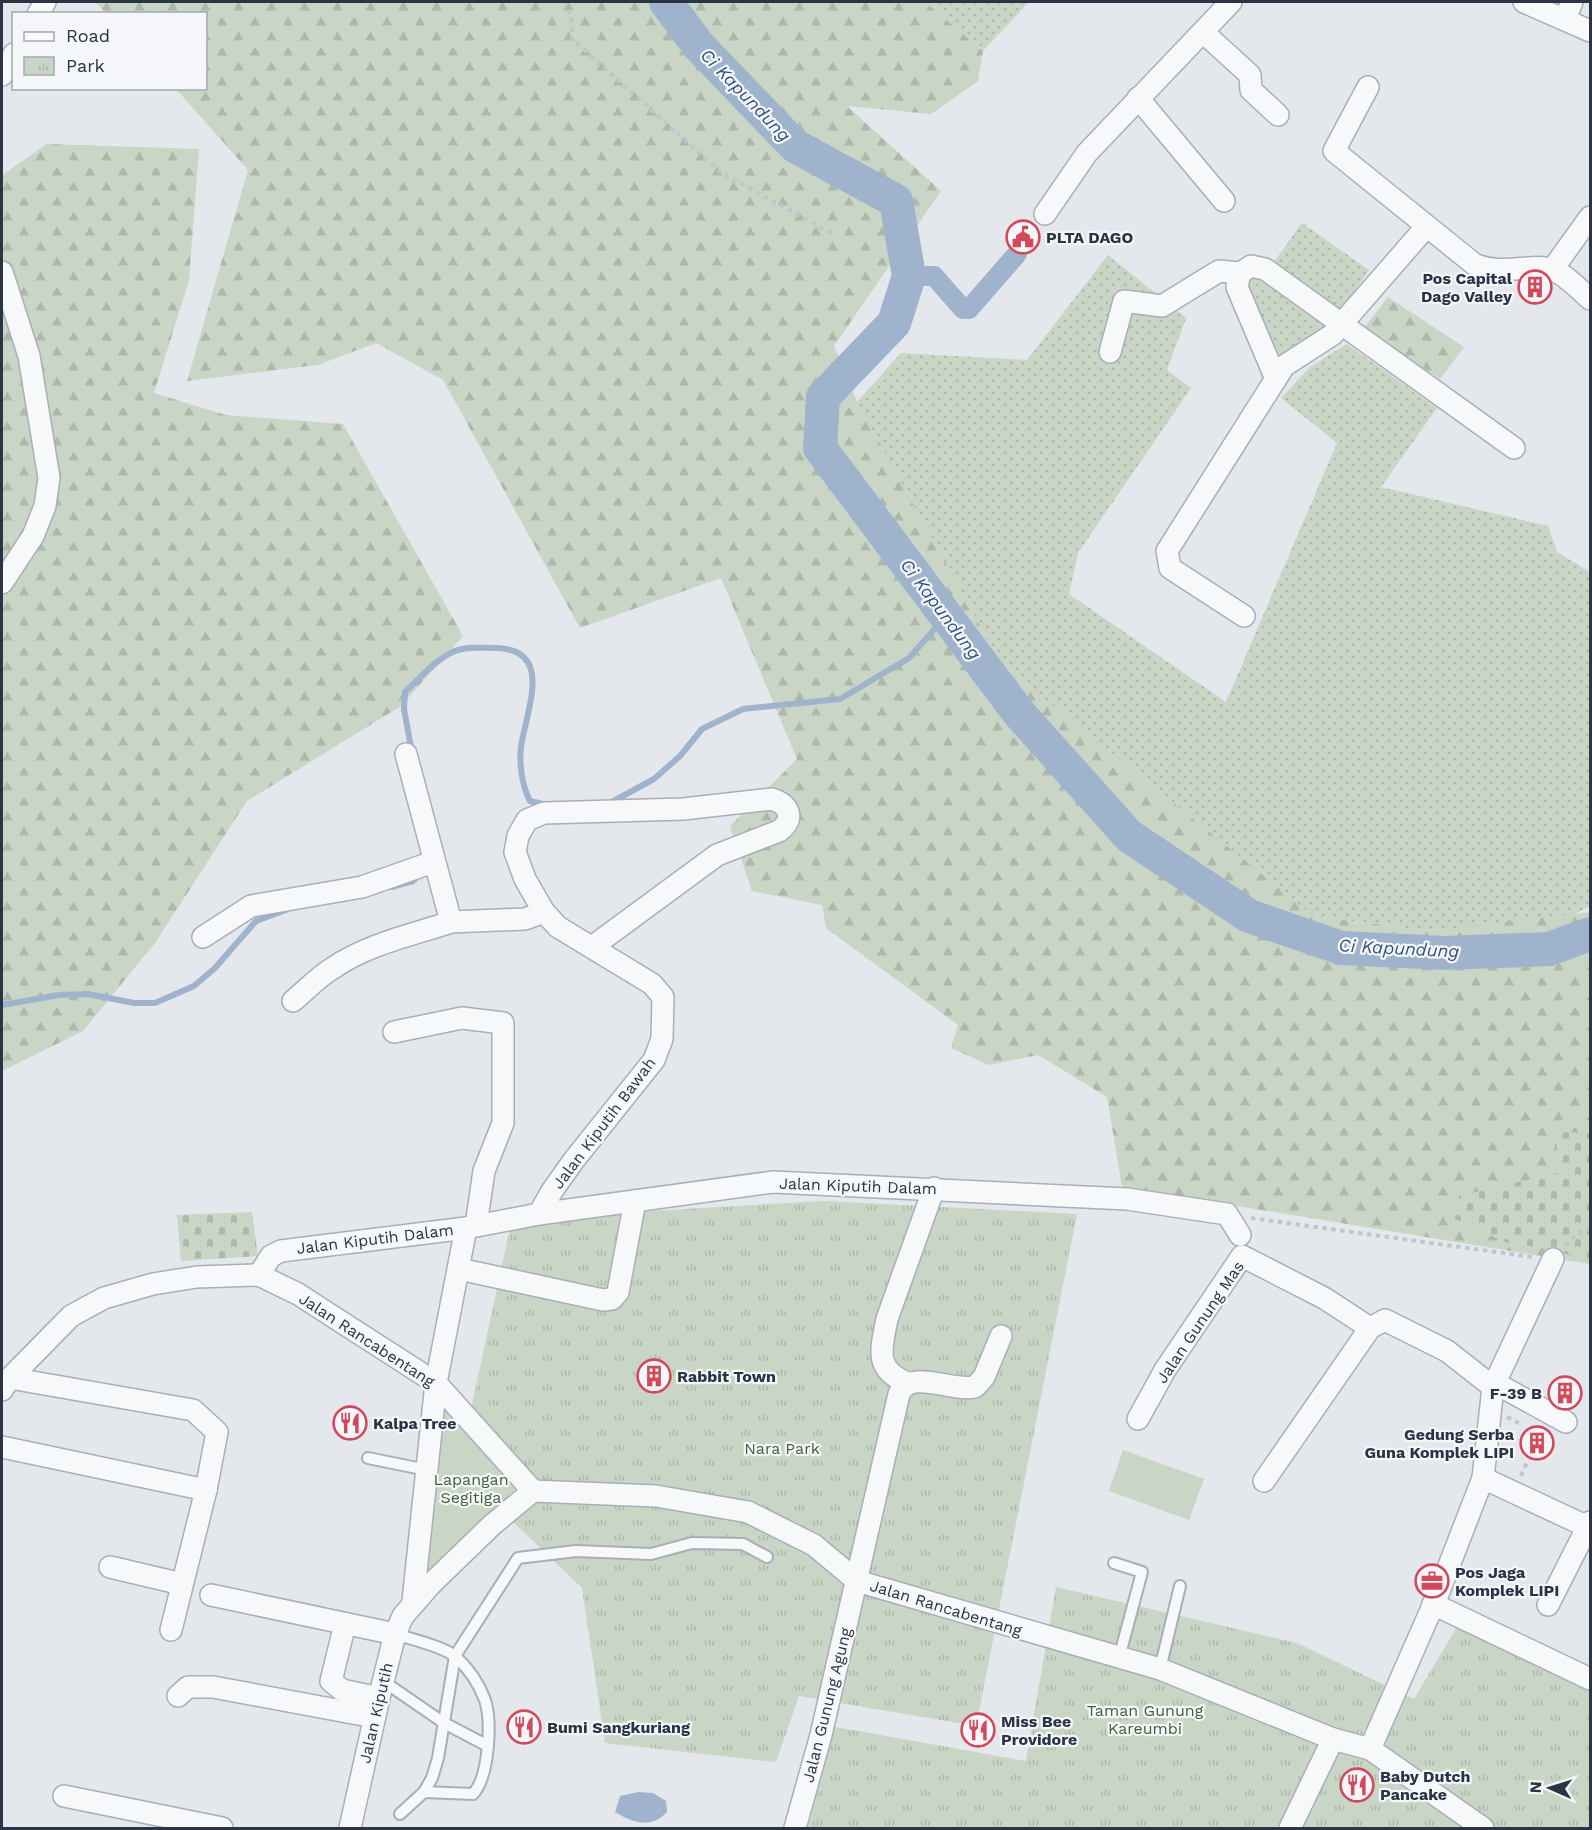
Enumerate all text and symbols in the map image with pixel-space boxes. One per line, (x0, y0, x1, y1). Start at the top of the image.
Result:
legend (12, 12, 207, 90)
text: Road (66, 25, 110, 46)
water label: Ci Kapundung (696, 44, 796, 146)
text: Park (66, 55, 105, 76)
public building icon: PLTA DAGO (1005, 219, 1041, 255)
place label: PLTA DAGO (1046, 228, 1133, 247)
place label: Pos Capital Dago Valley (1421, 269, 1513, 306)
building icon: Pos Capital Dago Valley (1517, 269, 1553, 305)
water label: Ci Kapundung (896, 554, 986, 664)
water label: Ci Kapundung (1338, 934, 1460, 962)
street label: Jalan Kiputih Bawah (548, 1054, 660, 1192)
street label: Jalan Kiputih Dalam (779, 1174, 937, 1198)
street label: Jalan Kiputih Dalam (295, 1220, 455, 1258)
street label: Jalan Gunung Mas (1152, 1257, 1248, 1387)
street label: Jalan Rancabentang (296, 1289, 439, 1391)
building icon: Rabbit Town (636, 1358, 672, 1394)
place label: Rabbit Town (677, 1367, 776, 1386)
building icon: F-39 B (1547, 1375, 1583, 1411)
place label: F-39 B (1490, 1384, 1542, 1403)
restaurant icon: Kalpa Tree (332, 1405, 368, 1441)
place label: Kalpa Tree (373, 1414, 457, 1433)
place label: Gedung Serba Guna Komplek LIPI (1365, 1425, 1515, 1462)
building icon: Gedung Serba Guna Komplek LIPI (1519, 1425, 1555, 1461)
park label: Nara Park (744, 1439, 820, 1458)
park label: Lapangan Segitiga (433, 1470, 509, 1507)
office icon: Pos Jaga Komplek LIPI (1414, 1563, 1450, 1599)
place label: Pos Jaga Komplek LIPI (1455, 1563, 1559, 1600)
street label: Jalan Rancabentang (868, 1576, 1025, 1640)
street label: Jalan Gunung Agung (799, 1625, 856, 1784)
street label: Jalan Kiputih (355, 1661, 397, 1765)
park label: Taman Gunung Kareumbi (1087, 1701, 1204, 1738)
restaurant icon: Bumi Sangkuriang (506, 1709, 542, 1745)
restaurant icon: Miss Bee Providore (960, 1712, 996, 1748)
place label: Miss Bee Providore (1001, 1712, 1077, 1749)
place label: Bumi Sangkuriang (547, 1718, 690, 1737)
north arrow (1520, 1758, 1580, 1818)
restaurant icon: Baby Dutch Pancake (1339, 1767, 1375, 1803)
place label: Baby Dutch Pancake (1380, 1767, 1470, 1804)
text: N (1526, 1781, 1545, 1794)

